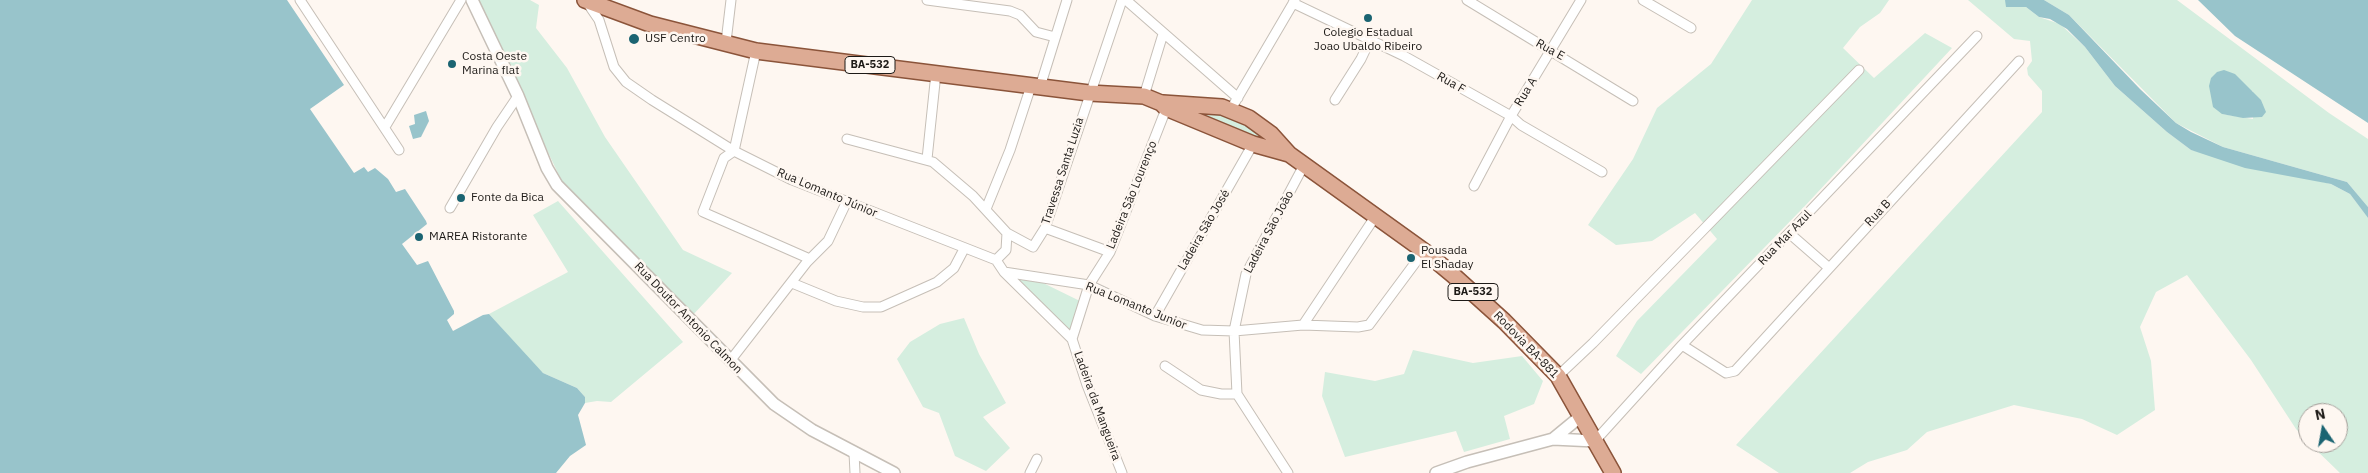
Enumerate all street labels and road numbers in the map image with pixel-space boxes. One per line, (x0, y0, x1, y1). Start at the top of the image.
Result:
street label: Rua E (1533, 36, 1567, 64)
road number: BA-532 (845, 56, 895, 74)
street label: Rua F (1434, 69, 1468, 97)
street label: Rua A (1512, 75, 1540, 109)
street label: Travessa Santa Luzia (1039, 116, 1087, 226)
street label: Ladeira São Lourenço (1104, 139, 1160, 251)
street label: Rua Lomanto Júnior (775, 165, 879, 221)
street label: Ladeira São José (1175, 187, 1233, 273)
street label: Ladeira São João (1241, 188, 1297, 276)
street label: Rua B (1862, 197, 1894, 229)
street label: Rua Mar Azul (1755, 208, 1815, 268)
street label: Rua Doutor Antonio Calmon (631, 259, 745, 377)
street label: Rua Lomanto Junior (1083, 279, 1189, 333)
road number: BA-532 (1448, 284, 1498, 300)
street label: Rodovia BA-881 (1490, 309, 1562, 381)
street label: Ladeira da Mangueira (1071, 349, 1123, 463)

